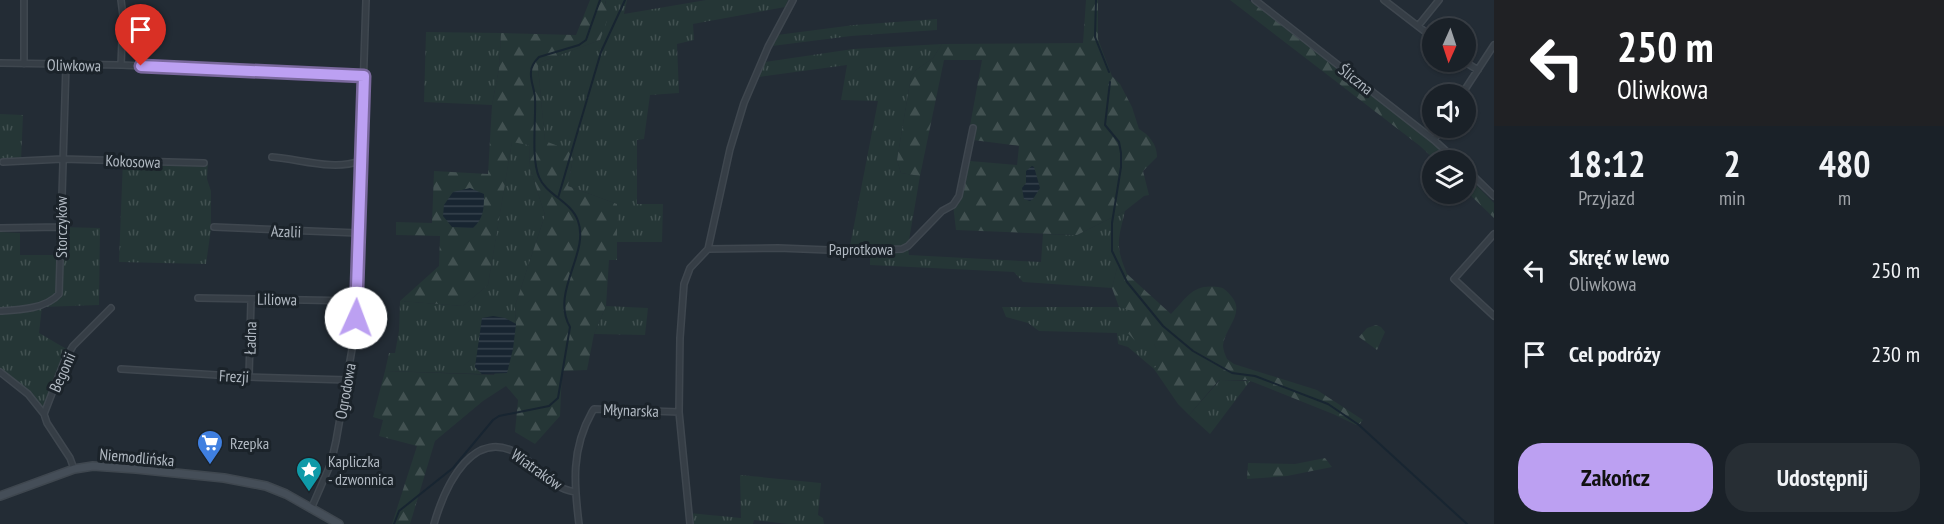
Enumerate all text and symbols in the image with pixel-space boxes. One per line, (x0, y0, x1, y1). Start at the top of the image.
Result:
pin (115, 4, 166, 66)
icon: arrive (124, 13, 157, 46)
north arrow (1422, 18, 1476, 72)
map controls (1422, 18, 1476, 204)
text: 250 m (1617, 19, 1714, 74)
icon: left (1518, 24, 1596, 102)
street label: Oliwkowa (47, 55, 101, 75)
street label: Śliczna (1335, 59, 1377, 99)
text: Oliwkowa (1617, 72, 1708, 106)
button: sound (1422, 84, 1476, 138)
text: 18:12 (1568, 140, 1645, 187)
text: 2 (1723, 140, 1741, 187)
text: 480 (1819, 140, 1870, 187)
street label: Kokosowa (105, 150, 161, 172)
button: layers (1422, 150, 1476, 204)
text: Przyjazd (1578, 185, 1635, 211)
text: min (1719, 185, 1745, 211)
text: m (1838, 185, 1851, 211)
street label: Storczyków (51, 196, 71, 258)
street label: Azalii (271, 220, 301, 242)
street label: Paprotkowa (829, 239, 893, 259)
text: Skręć w lewo (1569, 243, 1670, 271)
icon: left (1518, 254, 1551, 287)
text: 250 m (1871, 256, 1920, 284)
text: Oliwkowa (1569, 271, 1637, 297)
position arrow (324, 286, 388, 350)
street label: Liliowa (257, 289, 297, 309)
street label: Ładna (239, 321, 261, 355)
icon: arrive (1518, 338, 1551, 371)
text: Cel podróży (1569, 340, 1660, 368)
text: 230 m (1871, 340, 1920, 368)
street label: Begonii (44, 349, 80, 395)
street label: Ogrodowa (330, 361, 360, 421)
street label: Frezji (218, 365, 250, 387)
street label: Młynarska (603, 399, 659, 421)
supermarket icon: Rzepka (195, 428, 225, 466)
place label: Rzepka (230, 433, 269, 453)
button: Zakończ (1518, 443, 1713, 512)
button: Udostępnij (1725, 443, 1920, 512)
street label: Niemodlińska (99, 444, 175, 470)
street label: Wiatraków (507, 444, 567, 494)
place label: Kapliczka - dzwonnica (328, 451, 394, 489)
place icon: Kapliczka - dzwonnica (294, 455, 324, 493)

